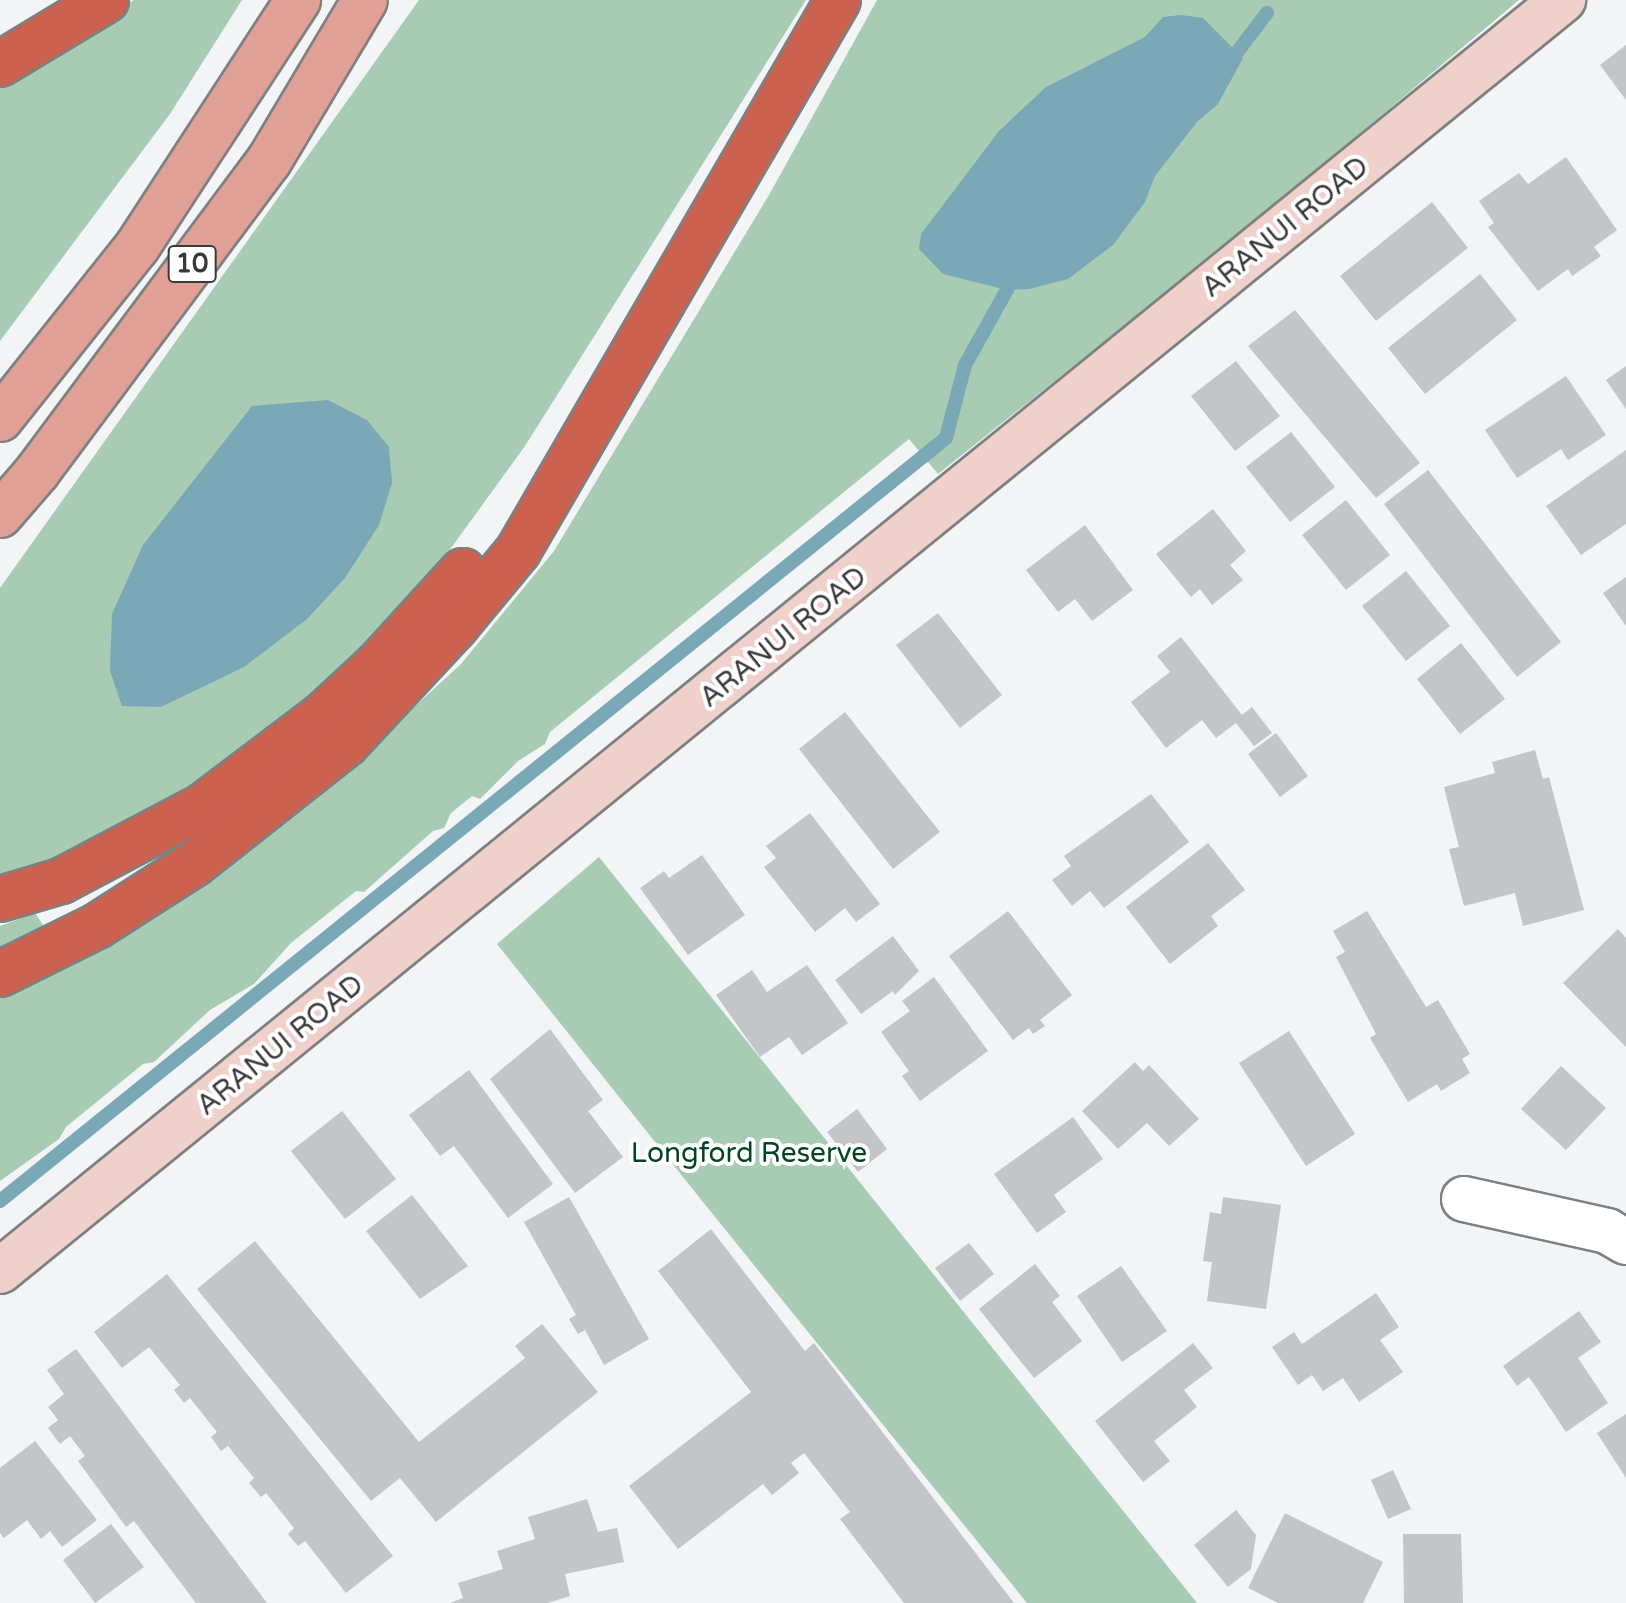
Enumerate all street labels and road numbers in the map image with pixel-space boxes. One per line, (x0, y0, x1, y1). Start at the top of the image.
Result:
street label: ARANUI ROAD (1195, 149, 1375, 305)
road number: 10 (166, 242, 218, 286)
street label: ARANUI ROAD (693, 559, 873, 715)
street label: ARANUI ROAD (190, 967, 370, 1123)

